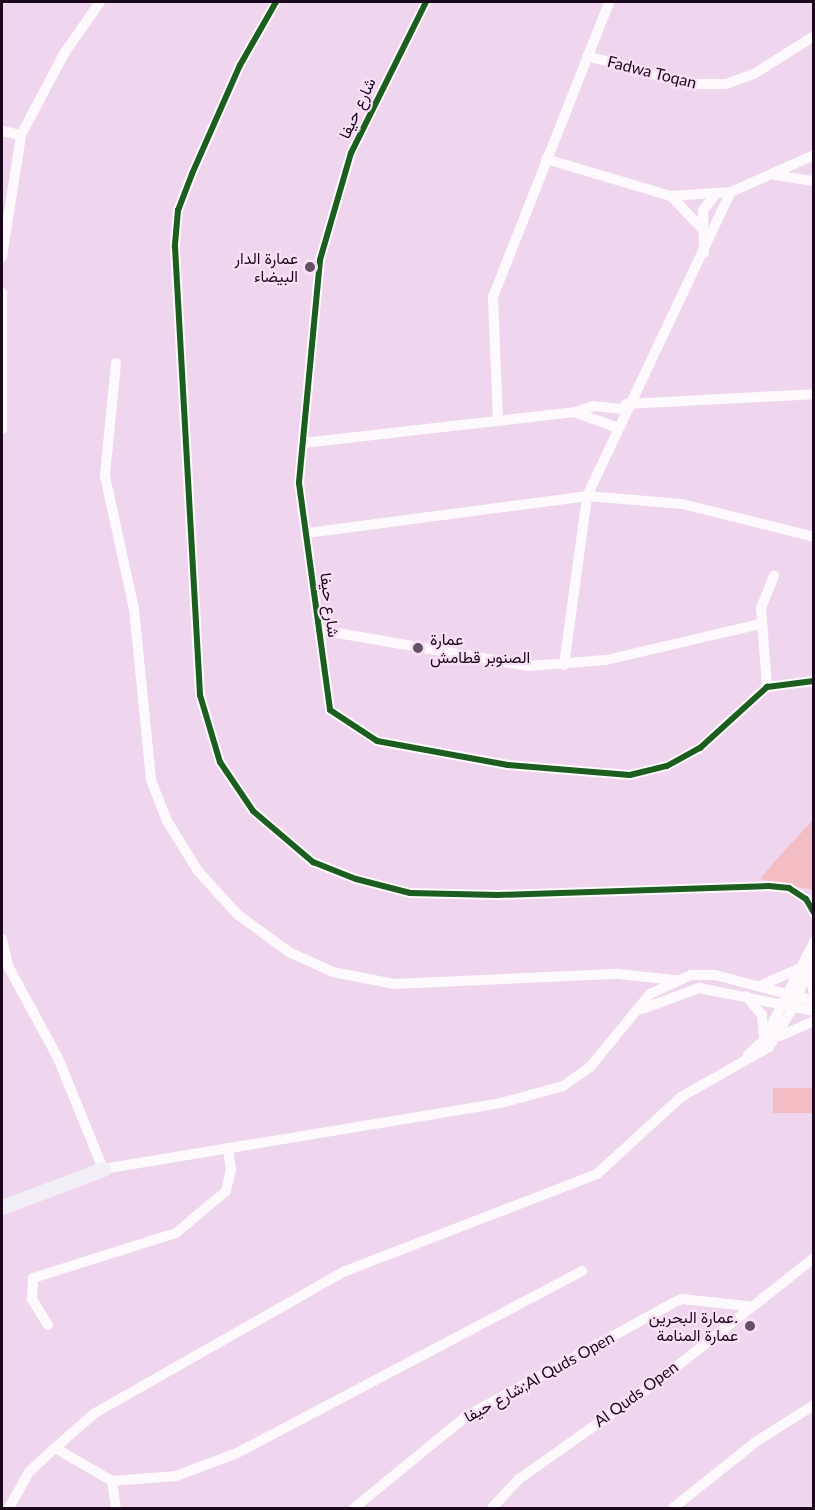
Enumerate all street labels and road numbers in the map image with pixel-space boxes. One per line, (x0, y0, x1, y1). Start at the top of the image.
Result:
street label: Fadwa Toqan (605, 52, 699, 92)
street label: شارع حيفا (335, 75, 379, 141)
street label: شارع حيفا (317, 572, 343, 638)
street label: شارع حيفا;Al Quds Open (461, 1328, 617, 1426)
street label: Al Quds Open (590, 1357, 682, 1431)

